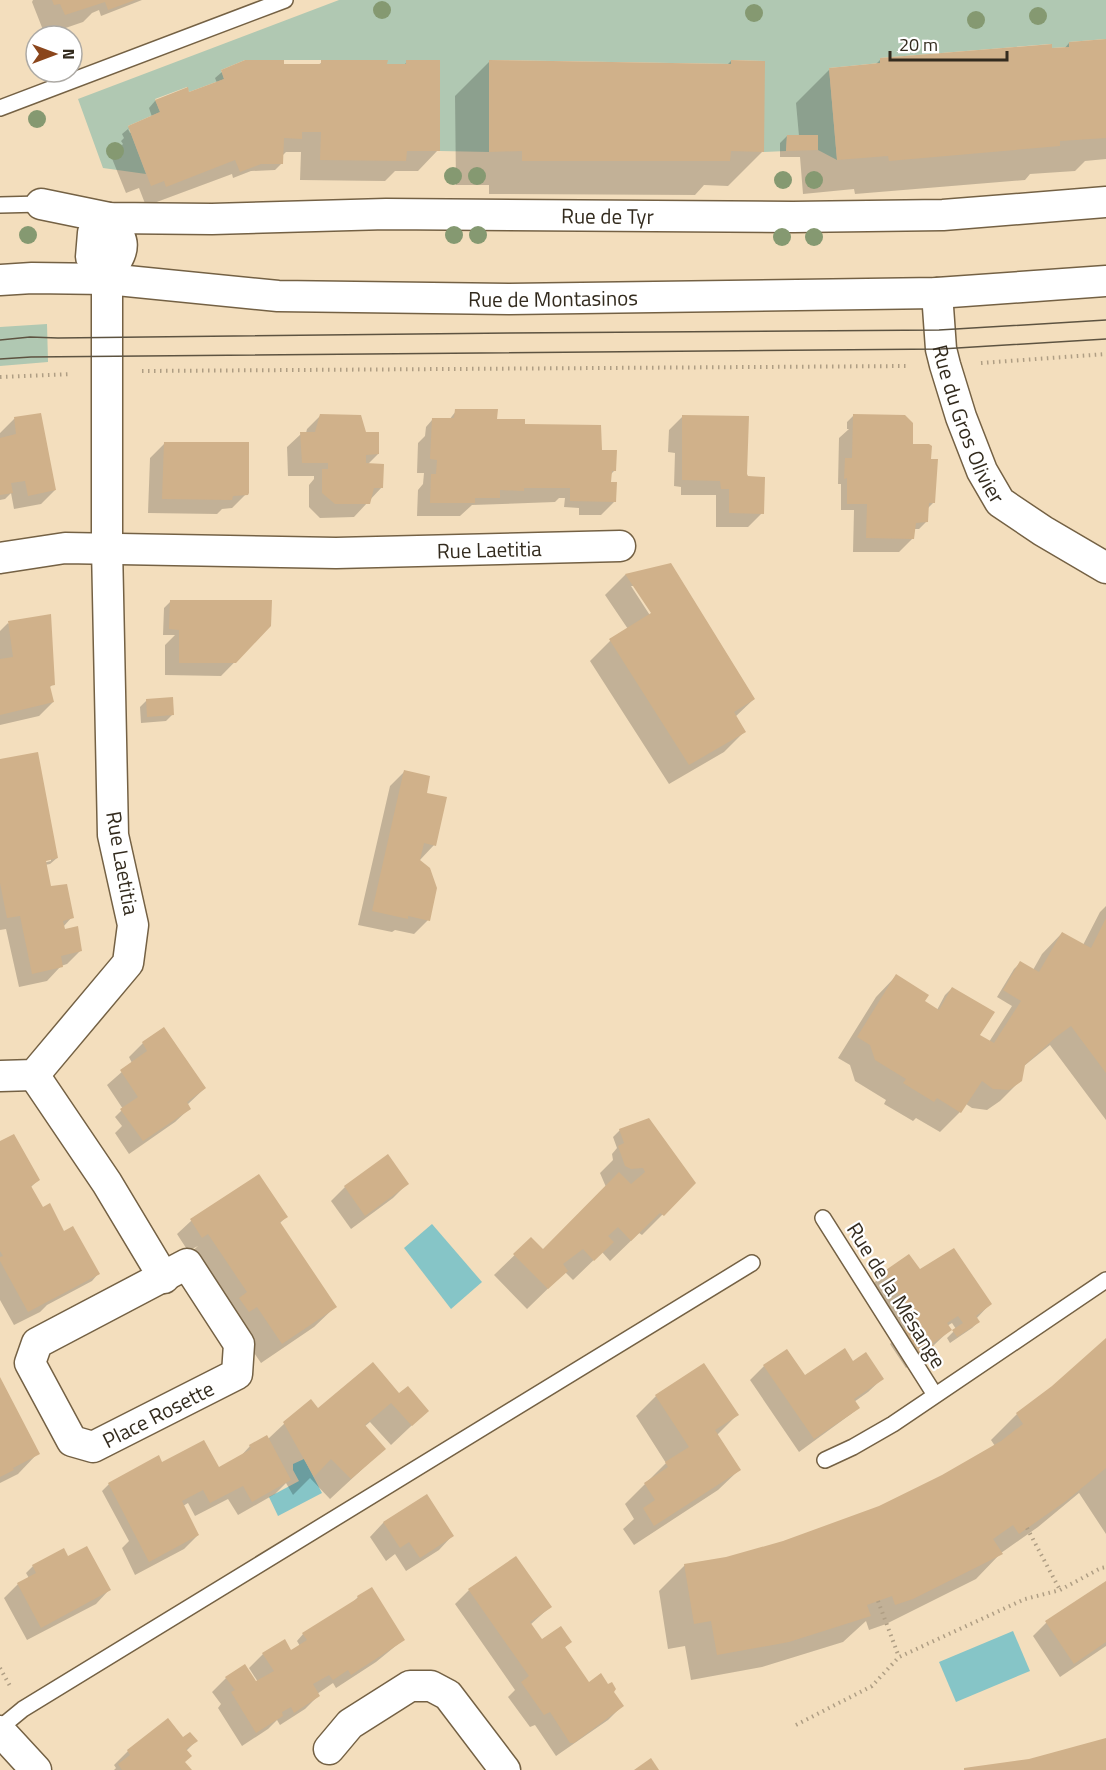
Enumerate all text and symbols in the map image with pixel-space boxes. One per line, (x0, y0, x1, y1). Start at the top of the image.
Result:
north arrow (24, 24, 84, 84)
scale bar (890, 24, 1007, 62)
text: 20 m (899, 31, 938, 58)
text: N (57, 48, 81, 60)
street label: Rue de Tyr (561, 199, 654, 232)
street label: Rue de Montasinos (468, 281, 638, 315)
street label: Rue du Gros Olivier (925, 341, 1013, 509)
street label: Rue Laetitia (436, 532, 542, 567)
street label: Rue Laetitia (98, 809, 148, 918)
street label: Rue de la Mésange (839, 1216, 955, 1374)
street label: Place Rosette (97, 1372, 219, 1456)

